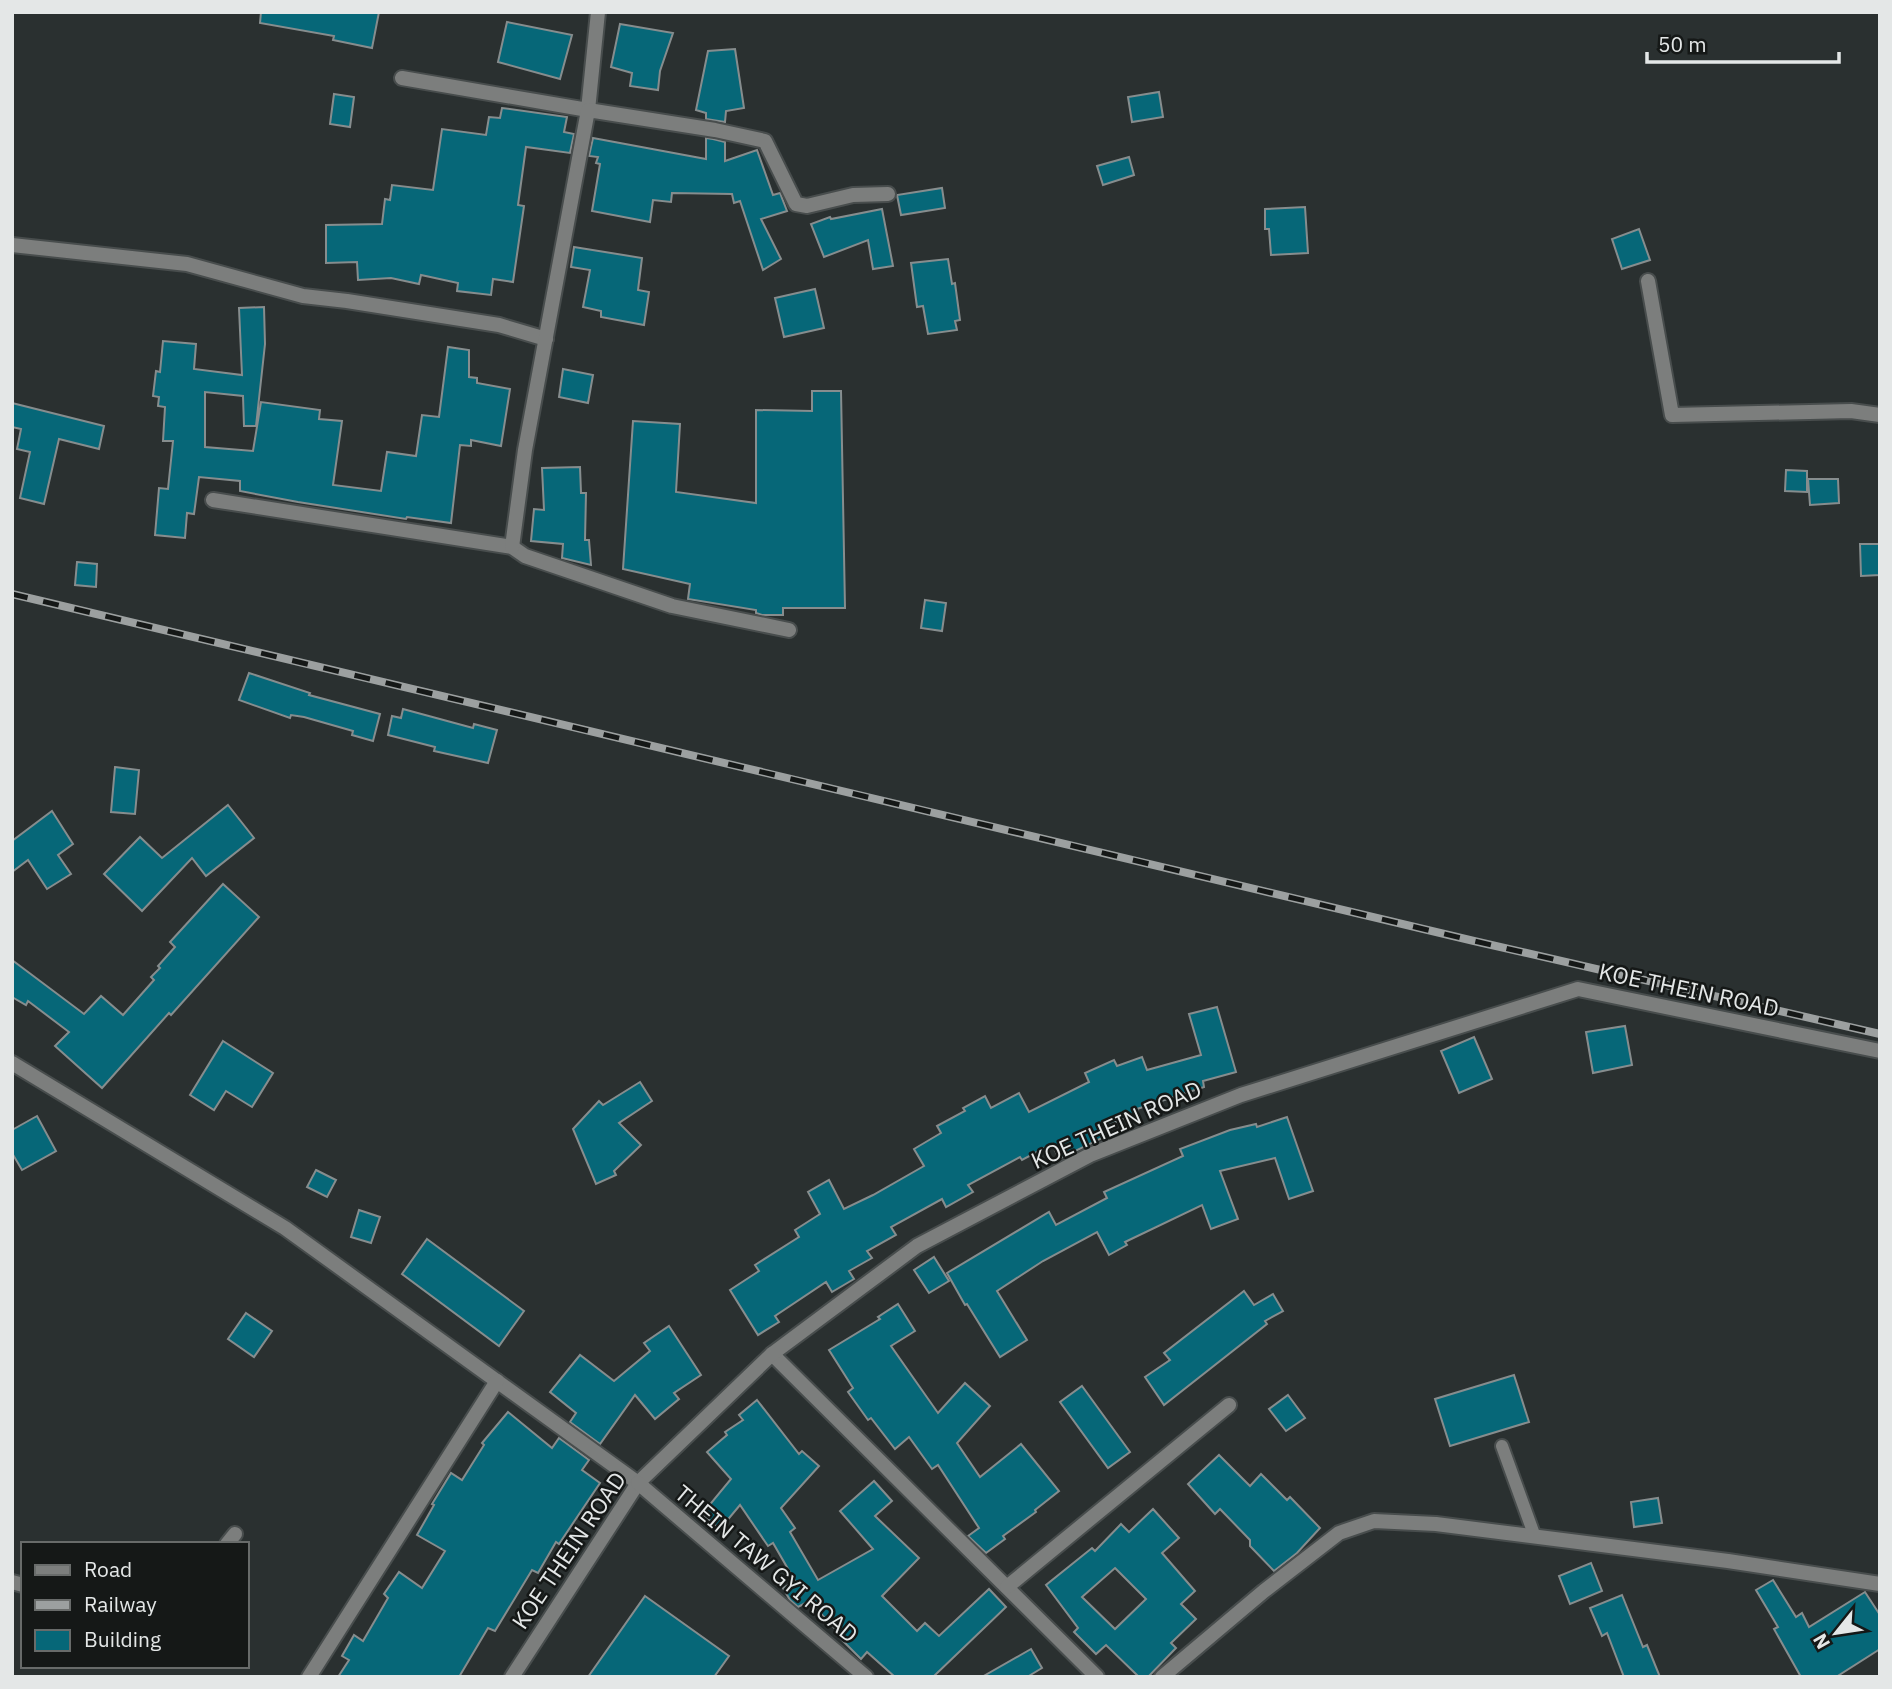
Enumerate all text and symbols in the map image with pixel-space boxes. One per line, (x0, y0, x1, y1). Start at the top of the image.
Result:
scale bar (1647, 21, 1840, 65)
text: 50 m (1658, 30, 1707, 58)
street label: KOE THEIN ROAD (1596, 955, 1782, 1023)
street label: KOE THEIN ROAD (1026, 1073, 1206, 1175)
street label: KOE THEIN ROAD (504, 1466, 632, 1634)
street label: THEIN TAW GYI ROAD (669, 1478, 865, 1648)
legend (21, 1542, 248, 1668)
text: Road (84, 1555, 132, 1583)
text: Railway (84, 1590, 157, 1618)
north arrow (1801, 1598, 1871, 1668)
text: Building (84, 1625, 161, 1653)
text: N (1807, 1630, 1835, 1653)

